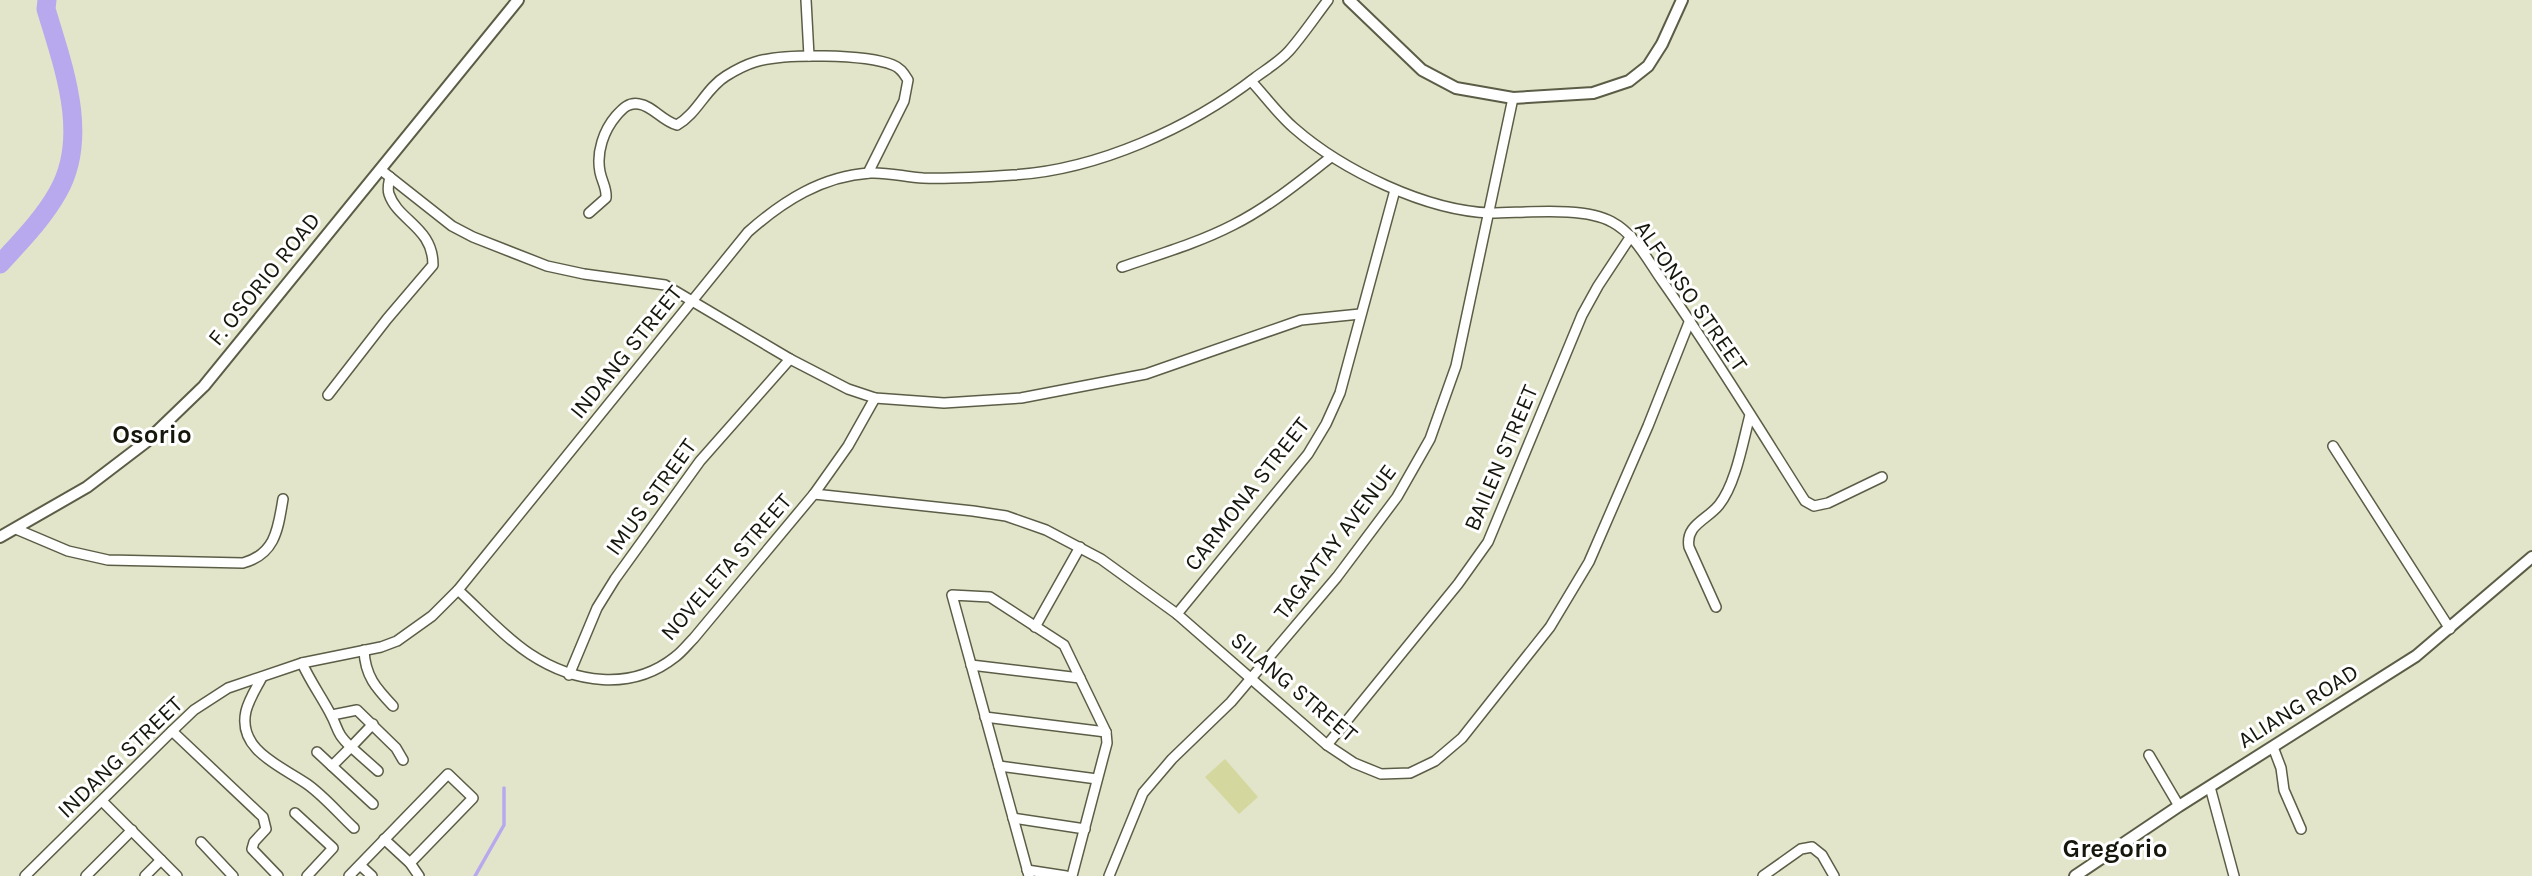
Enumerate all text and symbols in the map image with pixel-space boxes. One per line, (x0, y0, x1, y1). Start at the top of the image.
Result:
street label: F. OSORIO ROAD (202, 207, 326, 351)
street label: ALFONSO STREET (1629, 215, 1753, 377)
street label: INDANG STREET (564, 280, 688, 424)
street label: BAILEN STREET (1458, 381, 1544, 535)
street label: CARMONA STREET (1179, 412, 1316, 576)
district label: Osorio (112, 419, 192, 450)
street label: IMUS STREET (600, 433, 703, 560)
street label: TAGAYTAY AVENUE (1268, 459, 1402, 625)
street label: NOVELETA STREET (655, 488, 798, 646)
street label: SILANG STREET (1225, 626, 1363, 748)
street label: ALIANG ROAD (2233, 658, 2363, 754)
street label: INDANG STREET (52, 690, 189, 823)
district label: Gregorio (2063, 833, 2167, 864)

